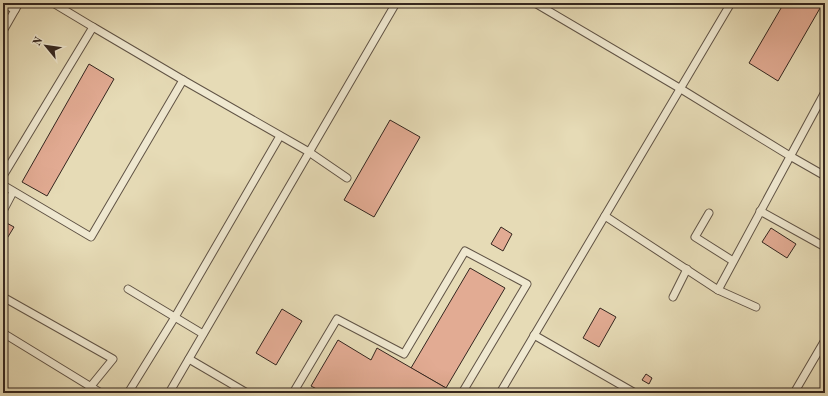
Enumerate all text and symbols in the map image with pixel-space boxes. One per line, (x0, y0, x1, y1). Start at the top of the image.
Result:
north arrow (26, 26, 66, 66)
text: N (32, 35, 46, 48)

